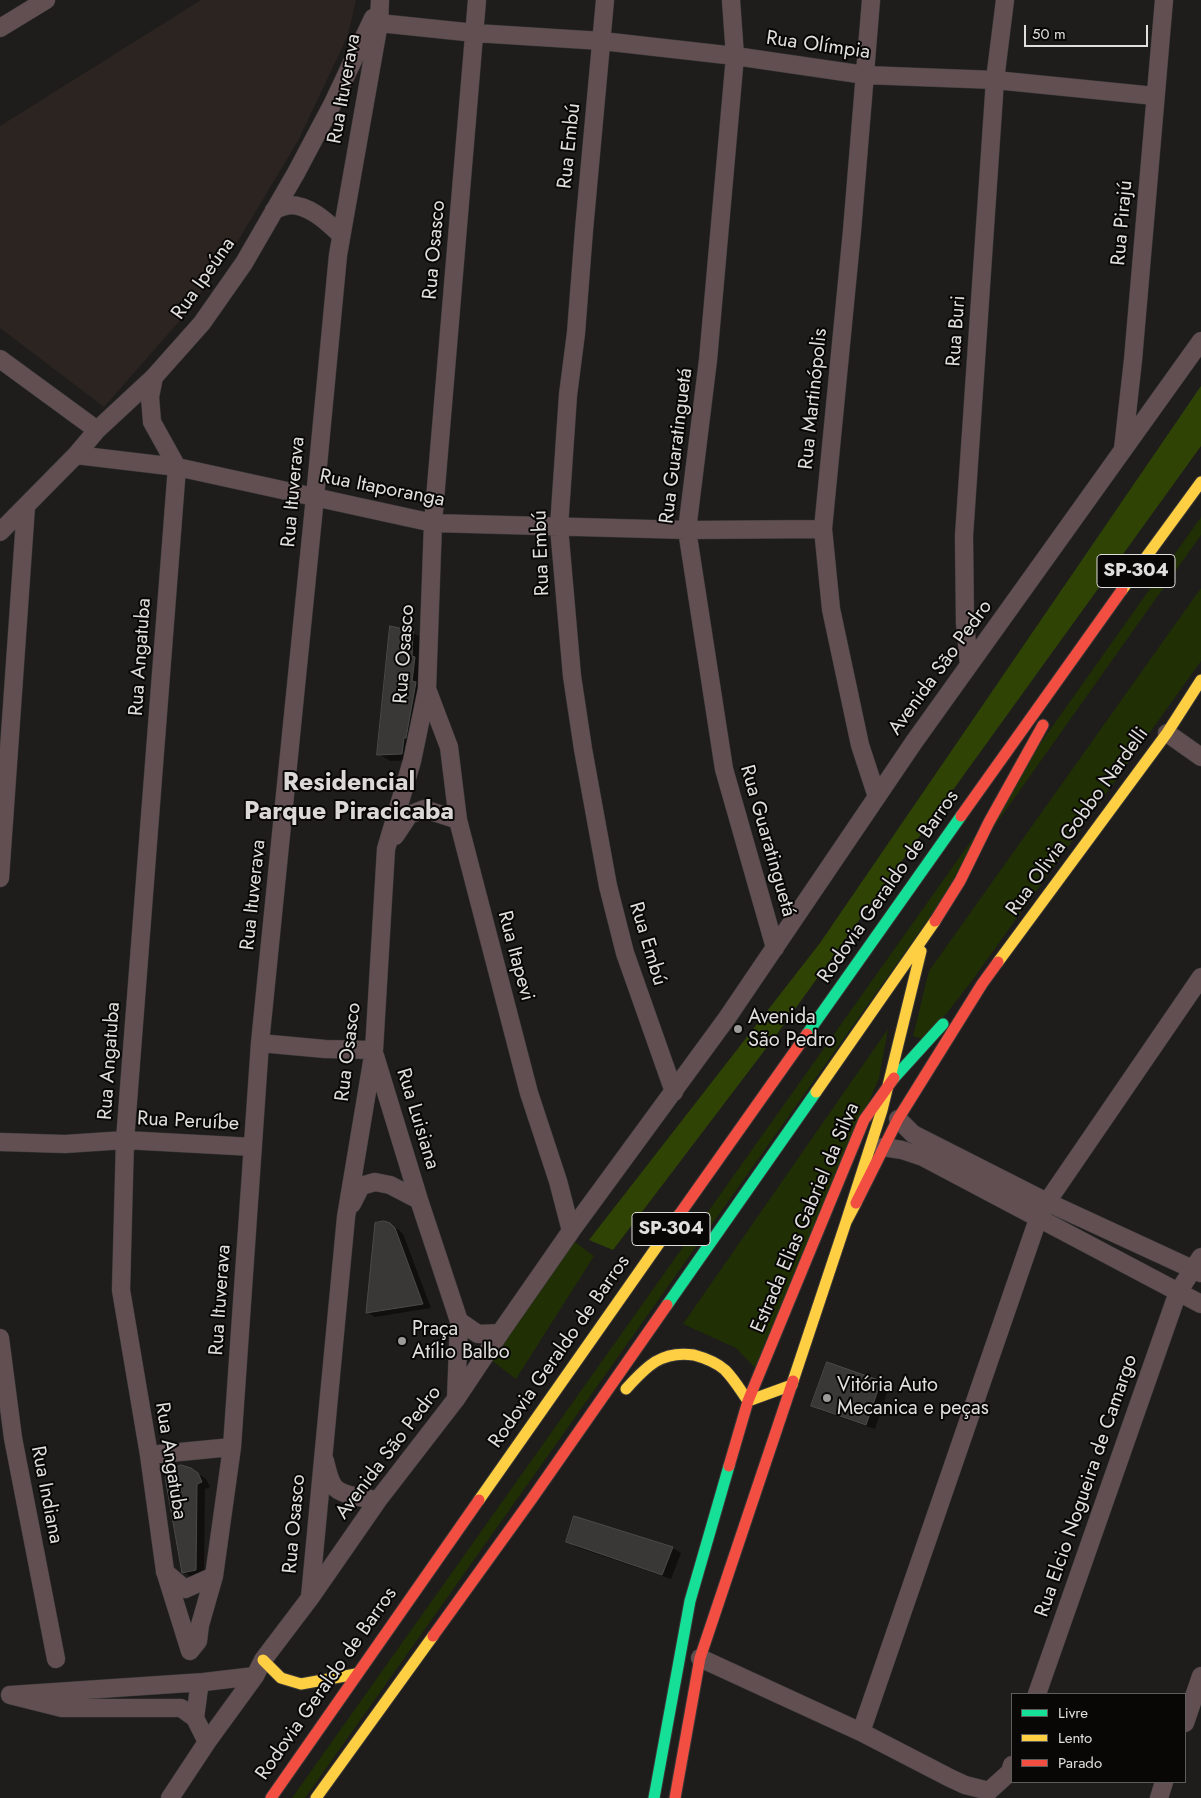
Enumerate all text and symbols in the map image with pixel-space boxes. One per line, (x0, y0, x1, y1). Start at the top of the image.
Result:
scale bar (1026, 15, 1150, 47)
text: 50 m (1032, 23, 1066, 45)
street label: Rua Olímpia (764, 27, 872, 65)
street label: Rua Ituverava (324, 32, 366, 146)
street label: Rua Embú (554, 102, 586, 190)
street label: Rua Pirajú (1107, 179, 1139, 267)
street label: Rua Osasco (419, 199, 451, 301)
street label: Rua Ipeúna (167, 233, 241, 325)
street label: Rua Buri (943, 295, 971, 367)
street label: Rua Martinópolis (795, 327, 833, 471)
street label: Rua Guaratinguetá (656, 367, 698, 525)
street label: Rua Ituverava (277, 436, 311, 548)
street label: Rua Itaporanga (317, 465, 447, 513)
street label: Rua Embú (529, 510, 555, 596)
road number: SP-304 (1097, 554, 1175, 588)
street label: Avenida São Pedro (884, 596, 998, 740)
street label: Rua Angatuba (125, 597, 157, 717)
street label: Rua Osasco (390, 604, 420, 704)
street label: Rua Olivia Gobbo Nardelli (1002, 723, 1154, 921)
street label: Rua Guaratinguetá (734, 762, 800, 920)
district label: Residencial Parque Piracicaba (244, 769, 454, 828)
street label: Rodovia Geraldo de Barros (813, 786, 965, 988)
street label: Rua Ituverava (236, 838, 272, 952)
street label: Rua Embú (623, 899, 671, 989)
street label: Rua Itapevi (491, 908, 539, 1004)
street label: Rua Angatuba (94, 1001, 126, 1121)
street label: Rua Osasco (331, 1001, 367, 1103)
place label: Avenida São Pedro (748, 1006, 835, 1053)
marker: Avenida São Pedro (732, 1023, 744, 1035)
street label: Rua Luisiana (390, 1065, 444, 1173)
street label: Estrada Elias Gabriel da Silva (747, 1099, 865, 1337)
street label: Rua Peruíbe (136, 1107, 240, 1137)
road number: SP-304 (632, 1212, 710, 1246)
street label: Rua Ituverava (205, 1244, 237, 1356)
street label: Rodovia Geraldo de Barros (484, 1251, 636, 1453)
place label: Praça Atílio Balbo (412, 1318, 510, 1365)
marker: Praça Atílio Balbo (396, 1335, 408, 1347)
street label: Rua Elcio Nogueira de Camargo (1031, 1352, 1143, 1620)
place label: Vitória Auto Mecanica e peças (837, 1374, 989, 1421)
street label: Avenida São Pedro (331, 1382, 447, 1524)
marker: Vitória Auto Mecanica e peças (821, 1392, 833, 1404)
street label: Rua Angatuba (149, 1401, 191, 1521)
street label: Rua Indiana (25, 1444, 67, 1546)
street label: Rua Osasco (279, 1473, 311, 1575)
street label: Rodovia Geraldo de Barros (251, 1583, 403, 1785)
legend (1011, 1693, 1186, 1783)
text: Livre (1058, 1702, 1088, 1724)
text: Lento (1058, 1727, 1092, 1749)
text: Parado (1058, 1752, 1102, 1774)

